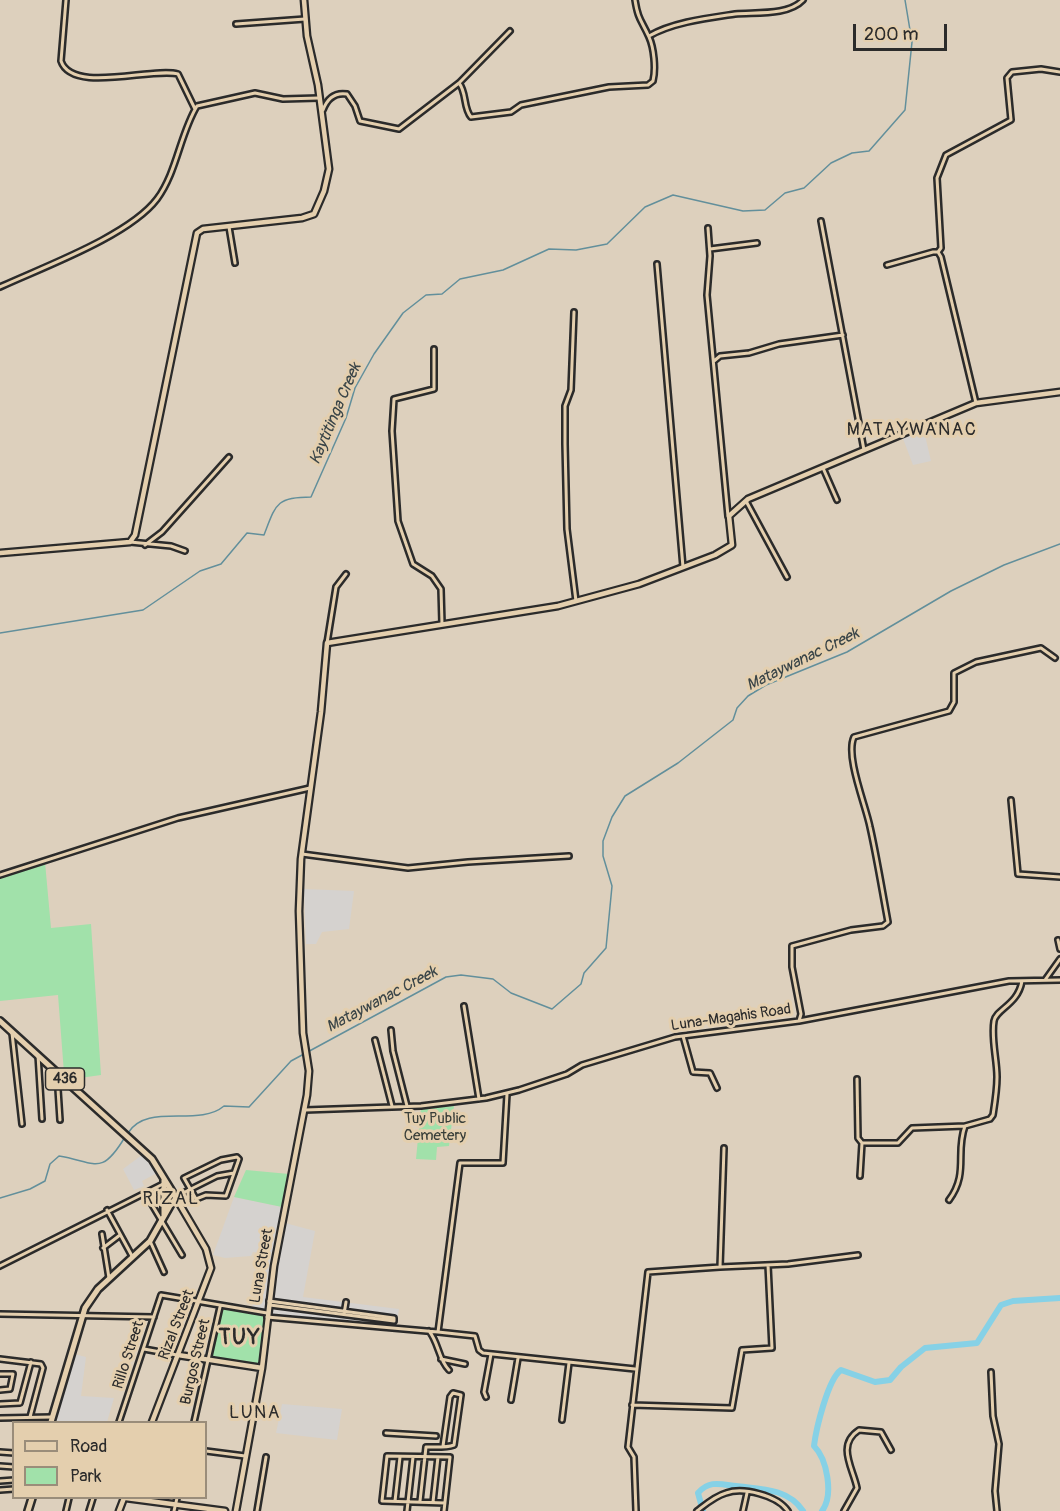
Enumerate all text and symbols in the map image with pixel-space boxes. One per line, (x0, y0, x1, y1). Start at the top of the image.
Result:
scale bar (856, 12, 950, 50)
text: 200 m (864, 23, 919, 46)
water label: Kaytitinga Creek (306, 361, 366, 467)
district label: MATAYWANAC (847, 419, 977, 441)
water label: Mataywanac Creek (744, 624, 862, 696)
water label: Mataywanac Creek (323, 963, 441, 1037)
street label: Luna-Magahis Road (670, 1001, 792, 1035)
road number: 436 (46, 1068, 84, 1090)
park label: Tuy Public Cemetery (404, 1110, 466, 1145)
district label: RIZAL (142, 1188, 200, 1210)
street label: Luna Street (247, 1227, 277, 1305)
street label: Rizal Street (155, 1287, 199, 1363)
street label: Burgos Street (177, 1317, 215, 1407)
street label: Rillo Street (110, 1319, 148, 1391)
district label: TUY (219, 1326, 261, 1352)
district label: LUNA (229, 1402, 281, 1424)
legend (12, 1421, 207, 1499)
text: Road (70, 1435, 107, 1458)
text: Park (70, 1465, 102, 1488)

